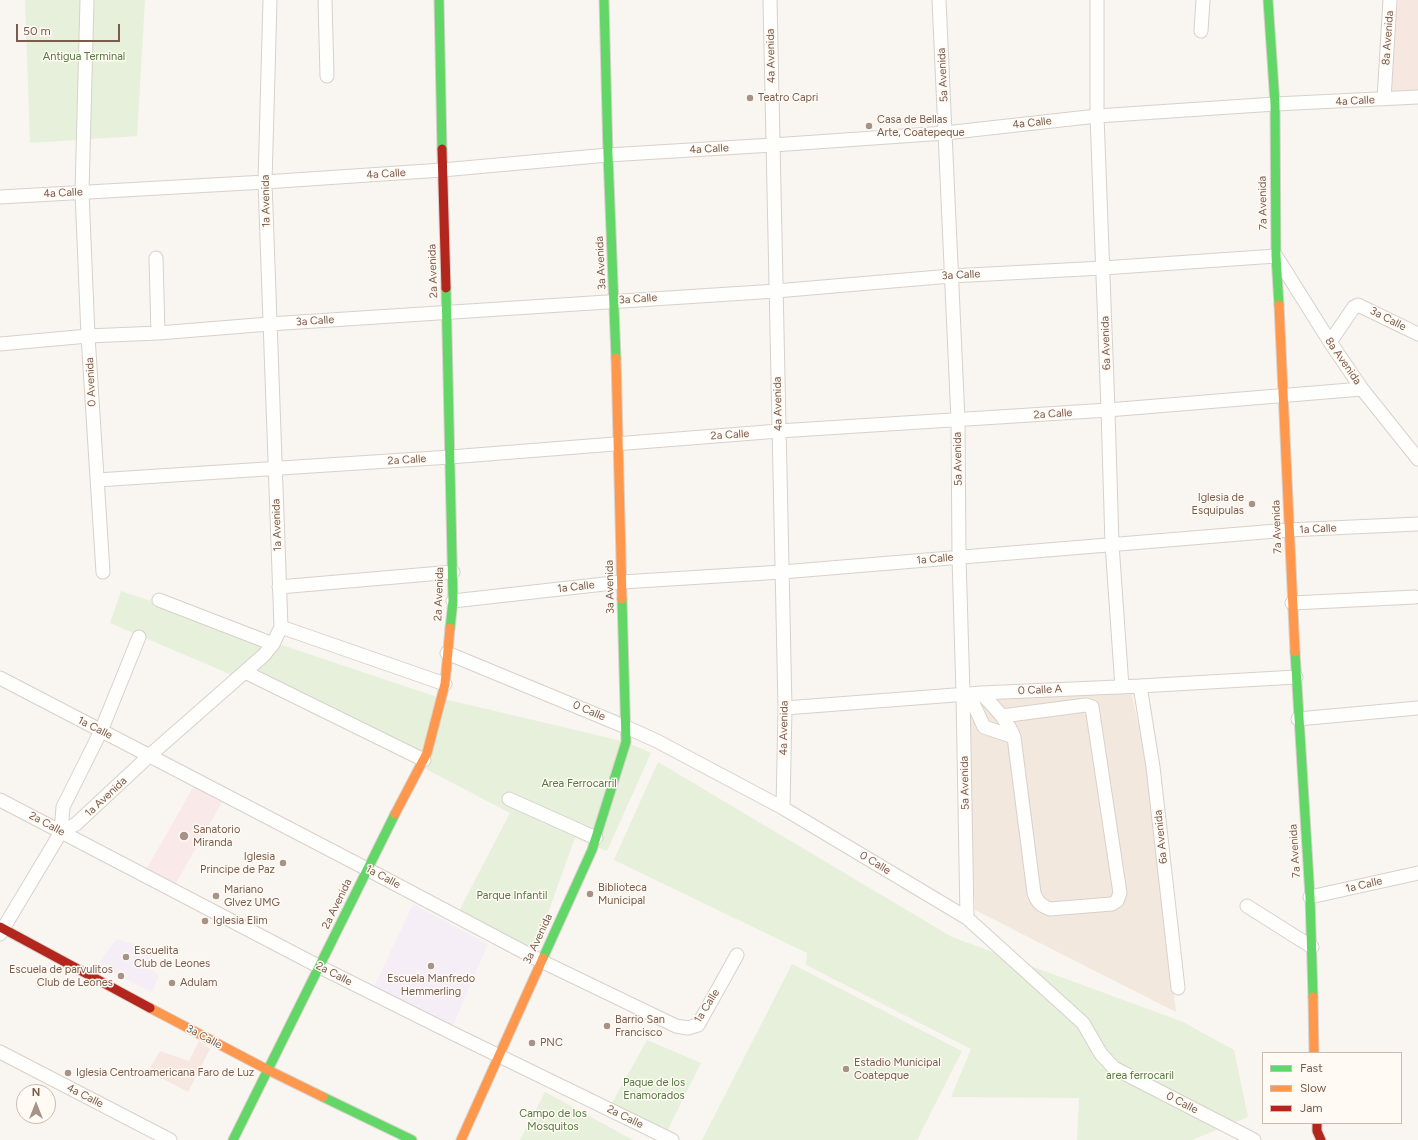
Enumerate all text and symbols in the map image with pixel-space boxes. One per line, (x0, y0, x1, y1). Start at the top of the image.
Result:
street label: 8a Avenida (1380, 10, 1396, 66)
scale bar (18, 16, 122, 42)
text: 50 m (23, 24, 51, 38)
street label: 4a Avenida (764, 28, 778, 84)
street label: 5a Avenida (935, 48, 951, 102)
park label: Antigua Terminal (43, 50, 125, 64)
place label: Teatro Capri (758, 91, 818, 105)
marker: Teatro Capri (745, 93, 755, 103)
street label: 4a Calle (1335, 93, 1375, 109)
place label: Casa de Bellas Arte, Coatepeque (877, 113, 965, 139)
street label: 4a Calle (1012, 114, 1052, 132)
marker: Casa de Bellas Arte, Coatepeque (864, 121, 874, 131)
street label: 4a Calle (689, 141, 729, 157)
street label: 4a Calle (366, 166, 406, 182)
street label: 1a Avenida (259, 175, 273, 227)
street label: 7a Avenida (1256, 176, 1270, 230)
street label: 4a Calle (43, 185, 83, 201)
street label: 3a Avenida (593, 236, 609, 290)
street label: 2a Avenida (425, 244, 441, 298)
street label: 3a Calle (941, 267, 981, 283)
street label: 3a Calle (618, 291, 658, 307)
street label: 3a Calle (1368, 304, 1408, 334)
street label: 3a Calle (295, 313, 335, 329)
street label: 6a Avenida (1098, 316, 1114, 370)
street label: 8a Avenida (1322, 335, 1364, 387)
street label: 0 Avenida (83, 357, 99, 407)
street label: 4a Avenida (771, 376, 785, 432)
street label: 2a Calle (1033, 406, 1073, 422)
street label: 2a Calle (710, 427, 750, 443)
street label: 5a Avenida (951, 432, 965, 486)
street label: 2a Calle (387, 452, 427, 468)
place label: Iglesia de Esquipulas (1192, 491, 1244, 517)
street label: 1a Avenida (269, 499, 285, 551)
marker: Iglesia de Esquipulas (1247, 499, 1257, 509)
street label: 7a Avenida (1269, 500, 1285, 554)
street label: 1a Calle (1299, 521, 1337, 537)
street label: 1a Calle (916, 551, 954, 567)
street label: 3a Avenida (603, 560, 617, 614)
street label: 2a Avenida (431, 567, 447, 621)
street label: 1a Calle (557, 578, 595, 596)
street label: 0 Calle A (1018, 682, 1062, 698)
street label: 0 Calle (571, 698, 607, 724)
street label: 4a Avenida (777, 700, 791, 756)
street label: 1a Calle (75, 714, 115, 742)
street label: 5a Avenida (958, 756, 972, 810)
street label: 1a Avenida (82, 774, 130, 820)
park label: Area Ferrocarril (541, 777, 617, 791)
street label: 2a Calle (27, 809, 67, 839)
street label: 6a Avenida (1152, 809, 1170, 865)
place label: Sanatorio Miranda (193, 823, 240, 849)
street label: 7a Avenida (1287, 824, 1303, 878)
marker: Sanatorio Miranda (178, 830, 190, 842)
street label: 0 Calle (857, 849, 893, 877)
place label: Iglesia Principe de Paz (200, 850, 275, 876)
marker: Iglesia Principe de Paz (278, 858, 288, 868)
street label: 1a Calle (363, 862, 403, 892)
street label: 1a Calle (1344, 874, 1384, 896)
street label: 2a Avenida (319, 877, 355, 931)
place label: Biblioteca Municipal (598, 881, 647, 907)
place label: Mariano Glvez UMG (224, 883, 280, 909)
park label: Parque Infantil (477, 889, 547, 903)
marker: Biblioteca Municipal (585, 889, 595, 899)
marker: Mariano Glvez UMG (211, 891, 221, 901)
street label: 3a Avenida (521, 912, 555, 966)
place label: Iglesia Elim (213, 914, 268, 928)
marker: Iglesia Elim (200, 916, 210, 926)
place label: Escuelita Club de Leones (134, 944, 210, 970)
marker: Escuelita Club de Leones (121, 952, 131, 962)
street label: 2a Calle (314, 959, 354, 989)
marker: Escuela Manfredo Hemmerling (426, 961, 436, 971)
place label: Escuela de parvulitos Club de Leones (9, 963, 113, 989)
marker: Escuela de parvulitos Club de Leones (116, 971, 126, 981)
place label: Escuela Manfredo Hemmerling (387, 972, 475, 998)
place label: Adulam (180, 976, 217, 990)
marker: Adulam (167, 978, 177, 988)
street label: 1a Calle (692, 987, 722, 1025)
place label: Barrio San Francisco (615, 1013, 665, 1039)
marker: Barrio San Francisco (602, 1021, 612, 1031)
street label: 3a Calle (184, 1022, 224, 1052)
place label: PNC (540, 1036, 563, 1050)
marker: PNC (527, 1038, 537, 1048)
legend (1262, 1052, 1402, 1124)
place label: Estadio Municipal Coatepque (854, 1056, 941, 1082)
text: Fast (1300, 1061, 1323, 1075)
marker: Estadio Municipal Coatepque (841, 1064, 851, 1074)
place label: Iglesia Centroamericana Faro de Luz (76, 1066, 254, 1080)
marker: Iglesia Centroamericana Faro de Luz (63, 1068, 73, 1078)
park label: area ferrocaril (1106, 1069, 1174, 1083)
park label: Paque de los Enamorados (623, 1076, 685, 1102)
street label: 4a Calle (64, 1081, 106, 1111)
text: Slow (1300, 1081, 1326, 1095)
north arrow (16, 1084, 56, 1124)
text: N (32, 1086, 40, 1099)
street label: 0 Calle (1164, 1089, 1200, 1117)
text: Jam (1300, 1101, 1323, 1115)
street label: 2a Calle (605, 1103, 645, 1131)
park label: Campo de los Mosquitos (519, 1107, 587, 1133)

